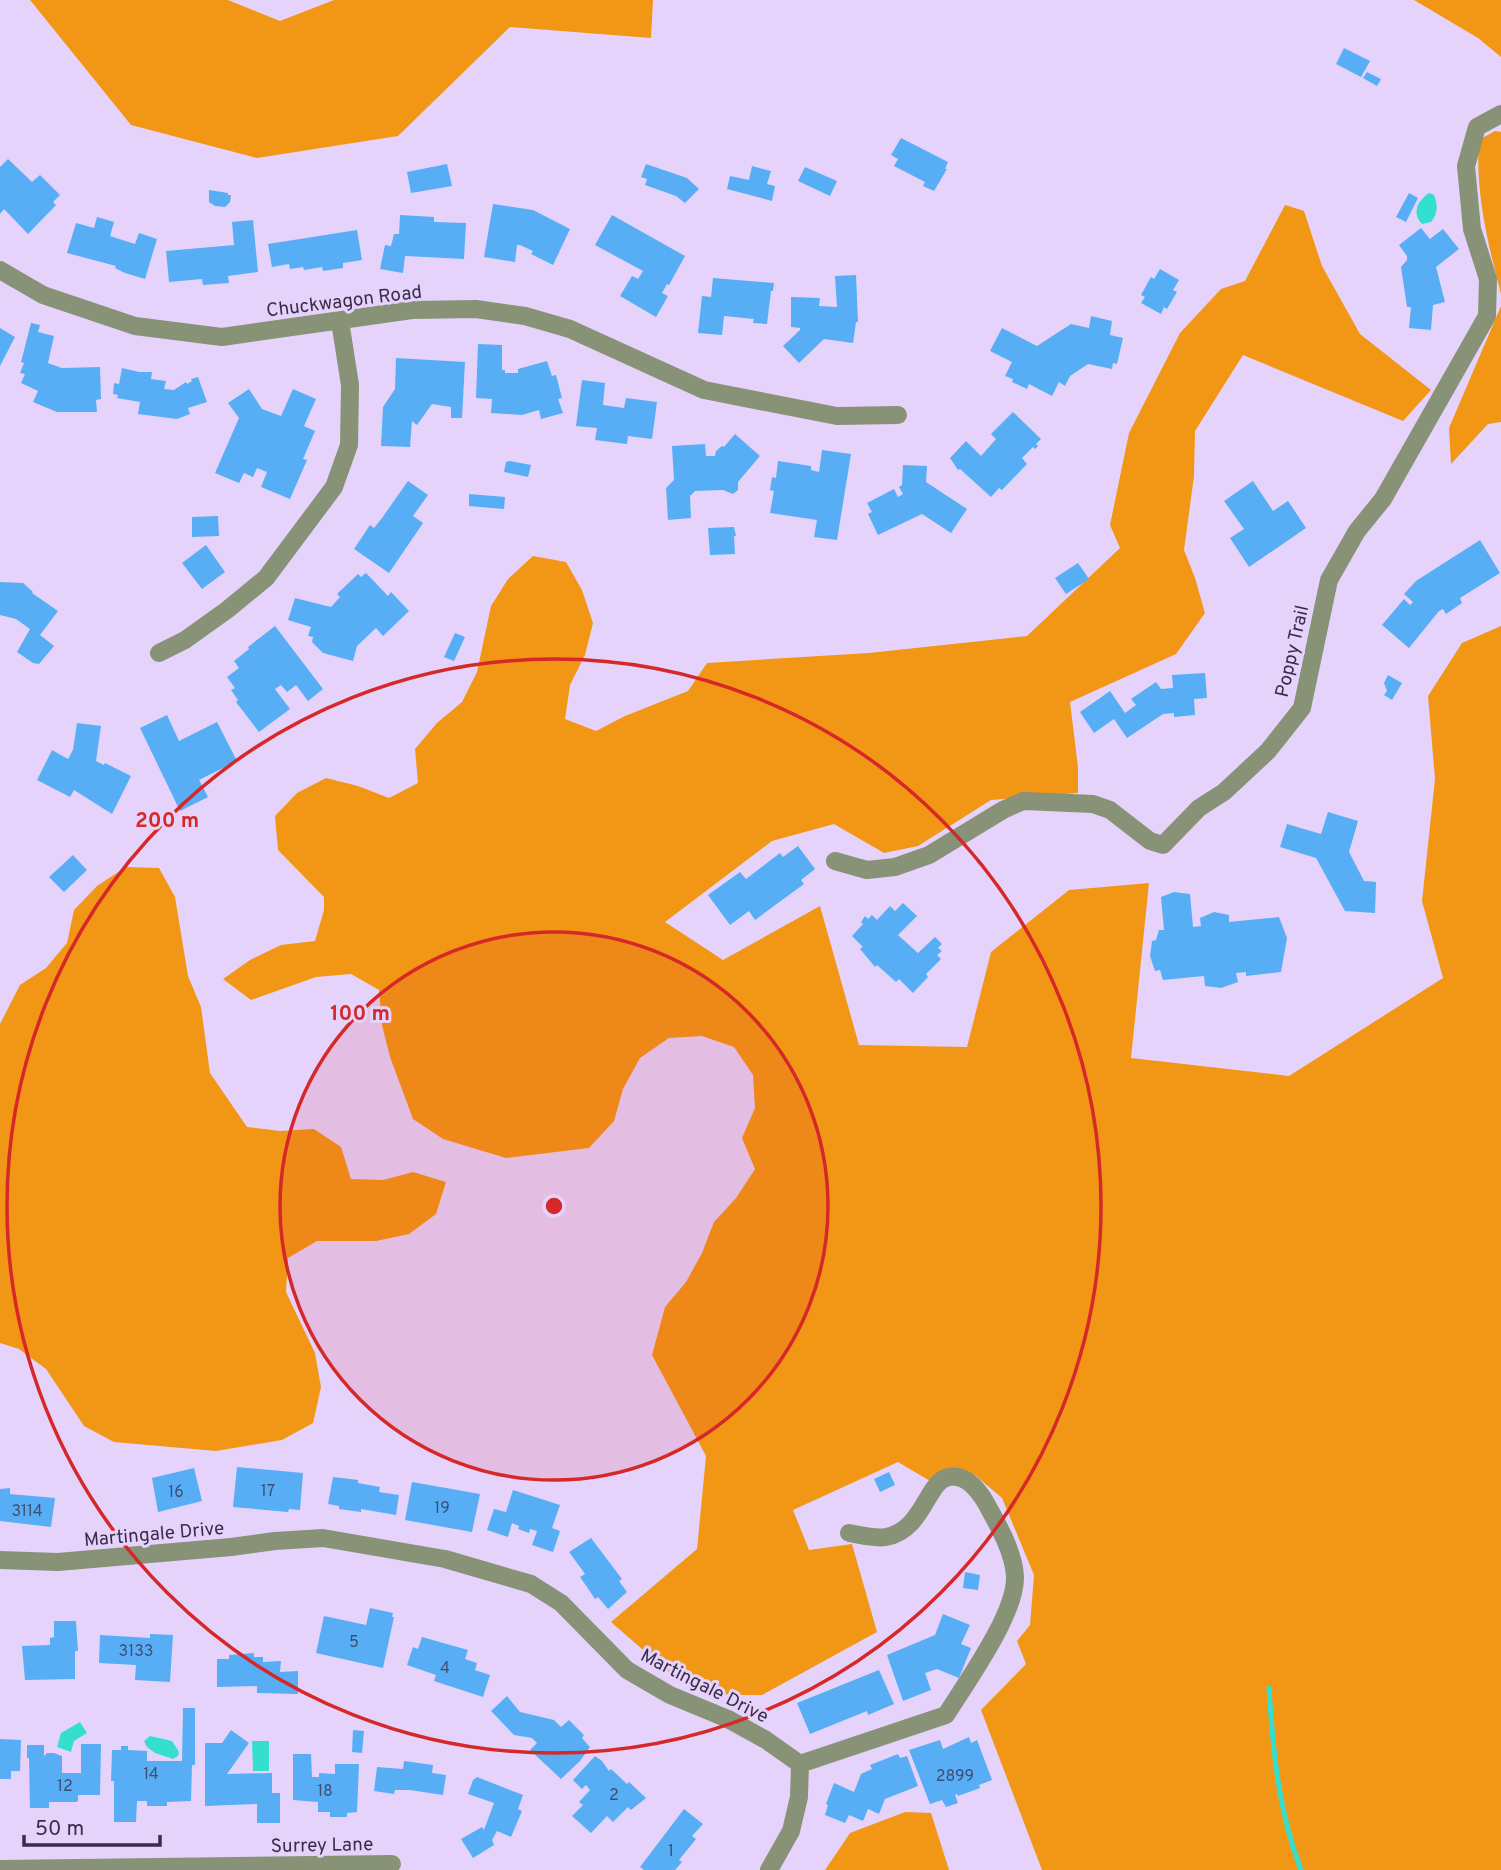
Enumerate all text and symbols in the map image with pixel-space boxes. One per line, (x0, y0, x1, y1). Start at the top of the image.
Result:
street label: Chuckwagon Road (265, 281, 424, 323)
street label: Poppy Trail (1271, 603, 1315, 700)
text: 200 m (135, 808, 199, 835)
text: 100 m (330, 1001, 390, 1028)
centre of rings (542, 1194, 566, 1218)
house number: 17 (261, 1482, 275, 1502)
house number: 16 (168, 1483, 184, 1503)
house number: 19 (434, 1499, 450, 1519)
house number: 3114 (11, 1502, 43, 1522)
street label: Martingale Drive (83, 1517, 225, 1553)
house number: 5 (349, 1633, 359, 1653)
house number: 3133 (119, 1642, 153, 1662)
street label: Martingale Drive (636, 1644, 772, 1729)
house number: 4 (440, 1659, 450, 1679)
house number: 14 (143, 1765, 159, 1785)
house number: 2899 (936, 1767, 974, 1787)
house number: 12 (57, 1777, 73, 1797)
house number: 18 (317, 1782, 333, 1802)
house number: 2 (609, 1786, 619, 1806)
scale bar (24, 1804, 161, 1848)
text: 50 m (35, 1816, 84, 1843)
street label: Surrey Lane (270, 1833, 374, 1859)
house number: 1 (668, 1842, 674, 1862)

